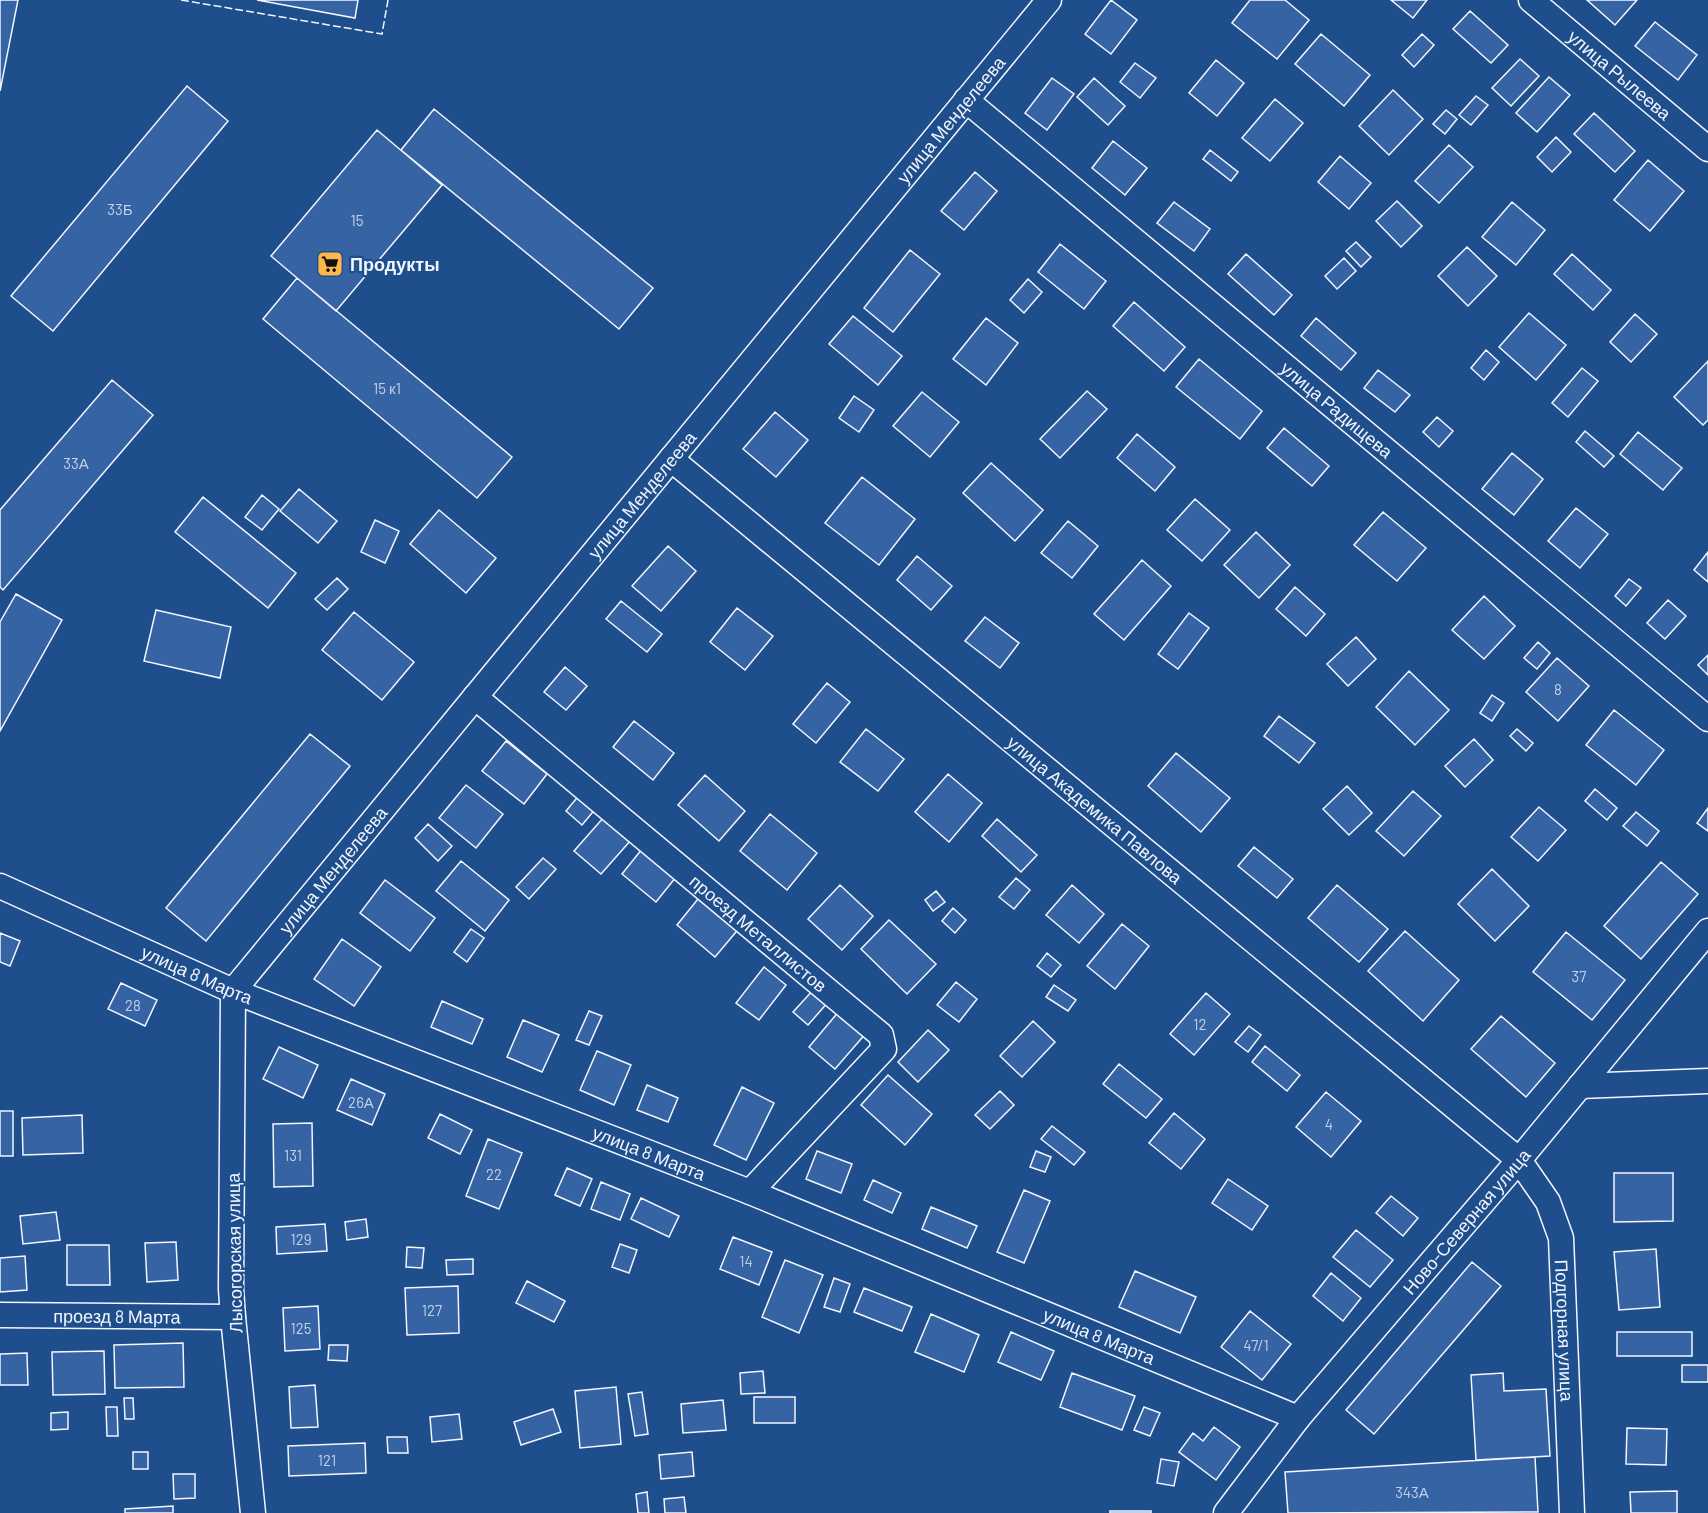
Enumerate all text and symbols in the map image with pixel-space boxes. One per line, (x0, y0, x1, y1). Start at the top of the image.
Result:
street label: улица Рылеева (1564, 25, 1677, 125)
street label: улица Менделеева (892, 51, 1010, 188)
house number: 33Б (107, 200, 133, 218)
house number: 15 (351, 211, 363, 229)
supermarket icon: Продукты (315, 249, 345, 279)
place label: Продукты (350, 253, 440, 275)
street label: улица Радищева (1276, 356, 1398, 463)
house number: 15 к1 (373, 379, 401, 397)
street label: улица Менделеева (583, 426, 701, 563)
house number: 33А (63, 454, 89, 472)
house number: 8 (1554, 680, 1562, 698)
street label: улица Академика Павлова (1003, 731, 1188, 889)
street label: улица Менделеева (274, 801, 392, 938)
street label: проезд Металлистов (686, 870, 832, 997)
street label: улица 8 Марта (138, 940, 256, 1009)
house number: 37 (1572, 967, 1586, 985)
house number: 28 (125, 996, 141, 1014)
house number: 12 (1193, 1015, 1207, 1033)
house number: 26А (348, 1093, 374, 1111)
house number: 4 (1325, 1115, 1333, 1133)
street label: улица 8 Марта (590, 1121, 709, 1185)
street label: Ново-Северная улица (1398, 1143, 1535, 1299)
house number: 131 (284, 1146, 302, 1164)
house number: 22 (486, 1165, 502, 1183)
street label: Лысогорская улица (222, 1172, 246, 1333)
house number: 129 (290, 1230, 312, 1248)
house number: 14 (739, 1252, 753, 1270)
street label: Подгорная улица (1551, 1259, 1579, 1403)
house number: 127 (422, 1301, 442, 1319)
street label: улица 8 Марта (1040, 1303, 1159, 1369)
street label: проезд 8 Марта (53, 1304, 182, 1328)
house number: 125 (290, 1319, 312, 1337)
house number: 47/1 (1243, 1336, 1269, 1354)
house number: 121 (318, 1451, 336, 1469)
house number: 343А (1395, 1483, 1429, 1501)

